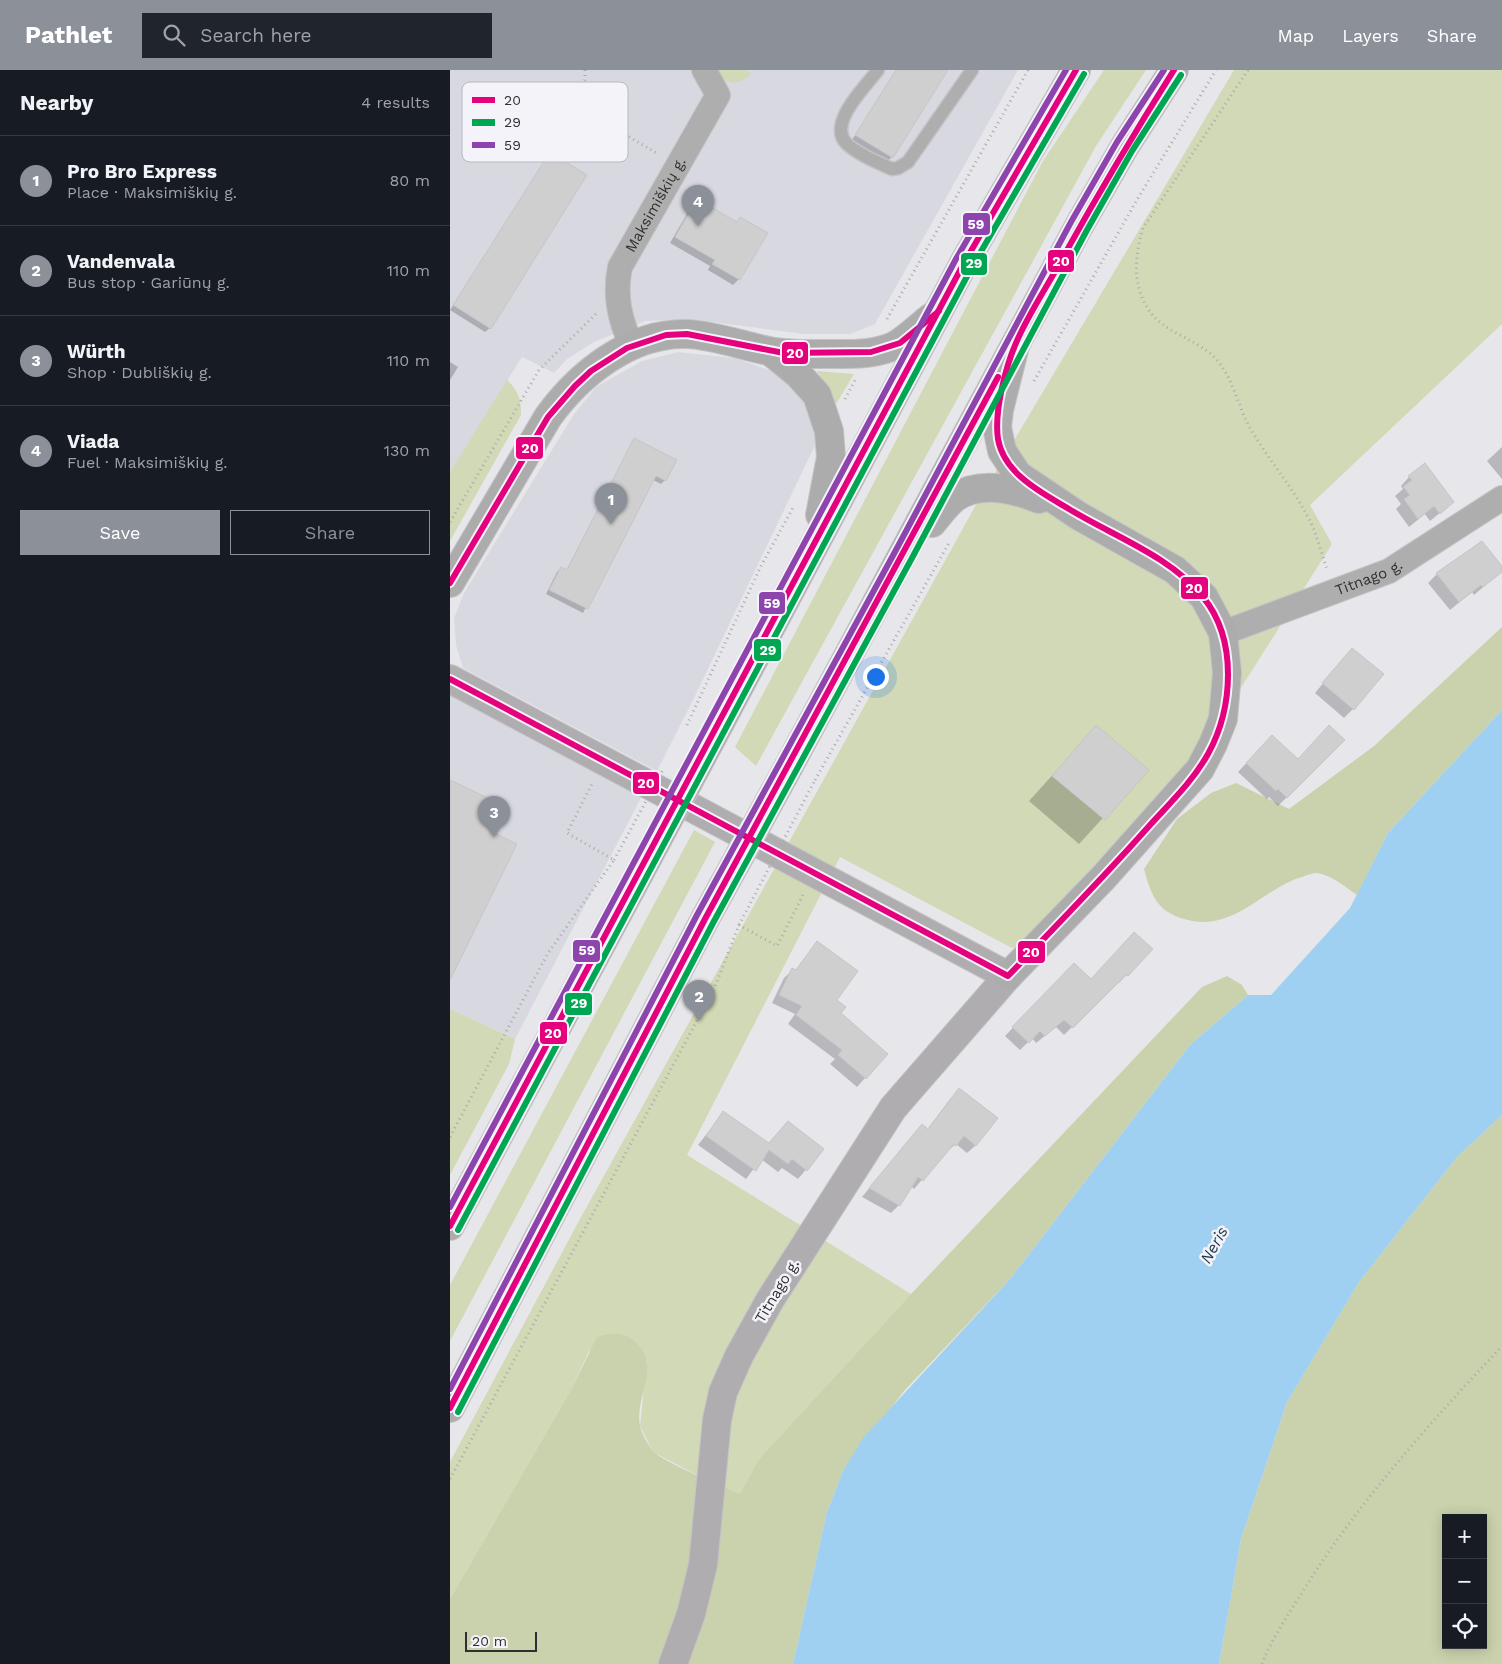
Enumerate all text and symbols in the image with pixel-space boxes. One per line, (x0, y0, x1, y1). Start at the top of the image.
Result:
search box (142, 13, 492, 58)
text: Pathlet (25, 21, 112, 49)
icon: search (160, 21, 188, 49)
text: Search here (200, 24, 312, 47)
text: Map (1277, 25, 1314, 46)
text: Layers (1342, 25, 1399, 46)
text: Share (1427, 25, 1477, 46)
legend (462, 82, 628, 162)
text: Nearby (20, 90, 93, 115)
text: 20 (504, 92, 521, 108)
text: 4 results (361, 93, 430, 112)
text: 29 (504, 114, 521, 130)
text: 59 (504, 137, 521, 153)
street label: Maksimiškių g. (621, 154, 690, 256)
text: Pro Bro Express (67, 160, 217, 183)
text: 1 (33, 171, 39, 190)
text: 80 m (389, 171, 430, 190)
text: Place · Maksimiškių g. (67, 183, 237, 202)
pin: 4 (682, 185, 714, 226)
line badge: 59 (962, 212, 991, 236)
text: 59 (968, 216, 984, 232)
line badge: 20 (1047, 249, 1075, 273)
text: Vandenvala (67, 250, 175, 273)
line badge: 29 (960, 252, 988, 276)
text: 20 (1052, 253, 1070, 269)
text: 29 (966, 255, 982, 271)
text: 2 (31, 261, 41, 280)
text: 110 m (387, 261, 430, 280)
text: Bus stop · Gariūnų g. (67, 273, 230, 292)
text: Würth (67, 340, 125, 363)
line badge: 20 (781, 341, 809, 365)
text: 20 (786, 345, 804, 361)
text: 3 (31, 351, 41, 370)
text: 110 m (387, 351, 430, 370)
text: Shop · Dubliškių g. (67, 363, 212, 382)
text: Viada (67, 430, 119, 453)
line badge: 20 (515, 436, 544, 460)
text: 20 (521, 440, 539, 456)
text: 4 (31, 441, 41, 460)
text: 130 m (384, 441, 430, 460)
text: Fuel · Maksimiškių g. (67, 453, 228, 472)
pin: 1 (595, 483, 627, 524)
button: Save (20, 510, 220, 555)
button: Share (230, 510, 430, 555)
street label: Titnago g. (1333, 556, 1406, 599)
line badge: 20 (1180, 576, 1209, 600)
text: 20 (1185, 580, 1203, 596)
line badge: 59 (758, 591, 786, 615)
text: 59 (764, 595, 780, 611)
line badge: 29 (753, 638, 782, 662)
text: 29 (760, 642, 776, 658)
your location (863, 664, 889, 690)
line badge: 20 (632, 771, 660, 795)
text: 20 (637, 775, 655, 791)
pin: 3 (478, 796, 510, 837)
line badge: 59 (572, 939, 601, 963)
line badge: 20 (1017, 940, 1046, 964)
text: 59 (579, 942, 595, 958)
text: 20 (1022, 944, 1040, 960)
pin: 2 (683, 980, 715, 1021)
line badge: 29 (564, 992, 593, 1016)
text: 29 (571, 995, 587, 1011)
line badge: 20 (539, 1021, 568, 1045)
text: 20 (544, 1025, 562, 1041)
water label: Neris (1196, 1223, 1232, 1267)
street label: Titnago g. (751, 1256, 803, 1326)
map controls (1442, 1514, 1487, 1649)
button: + (1442, 1514, 1487, 1559)
button: − (1442, 1559, 1487, 1604)
button: locate (1442, 1604, 1487, 1649)
scale bar (465, 1629, 538, 1652)
text: 20 m (472, 1633, 507, 1649)

